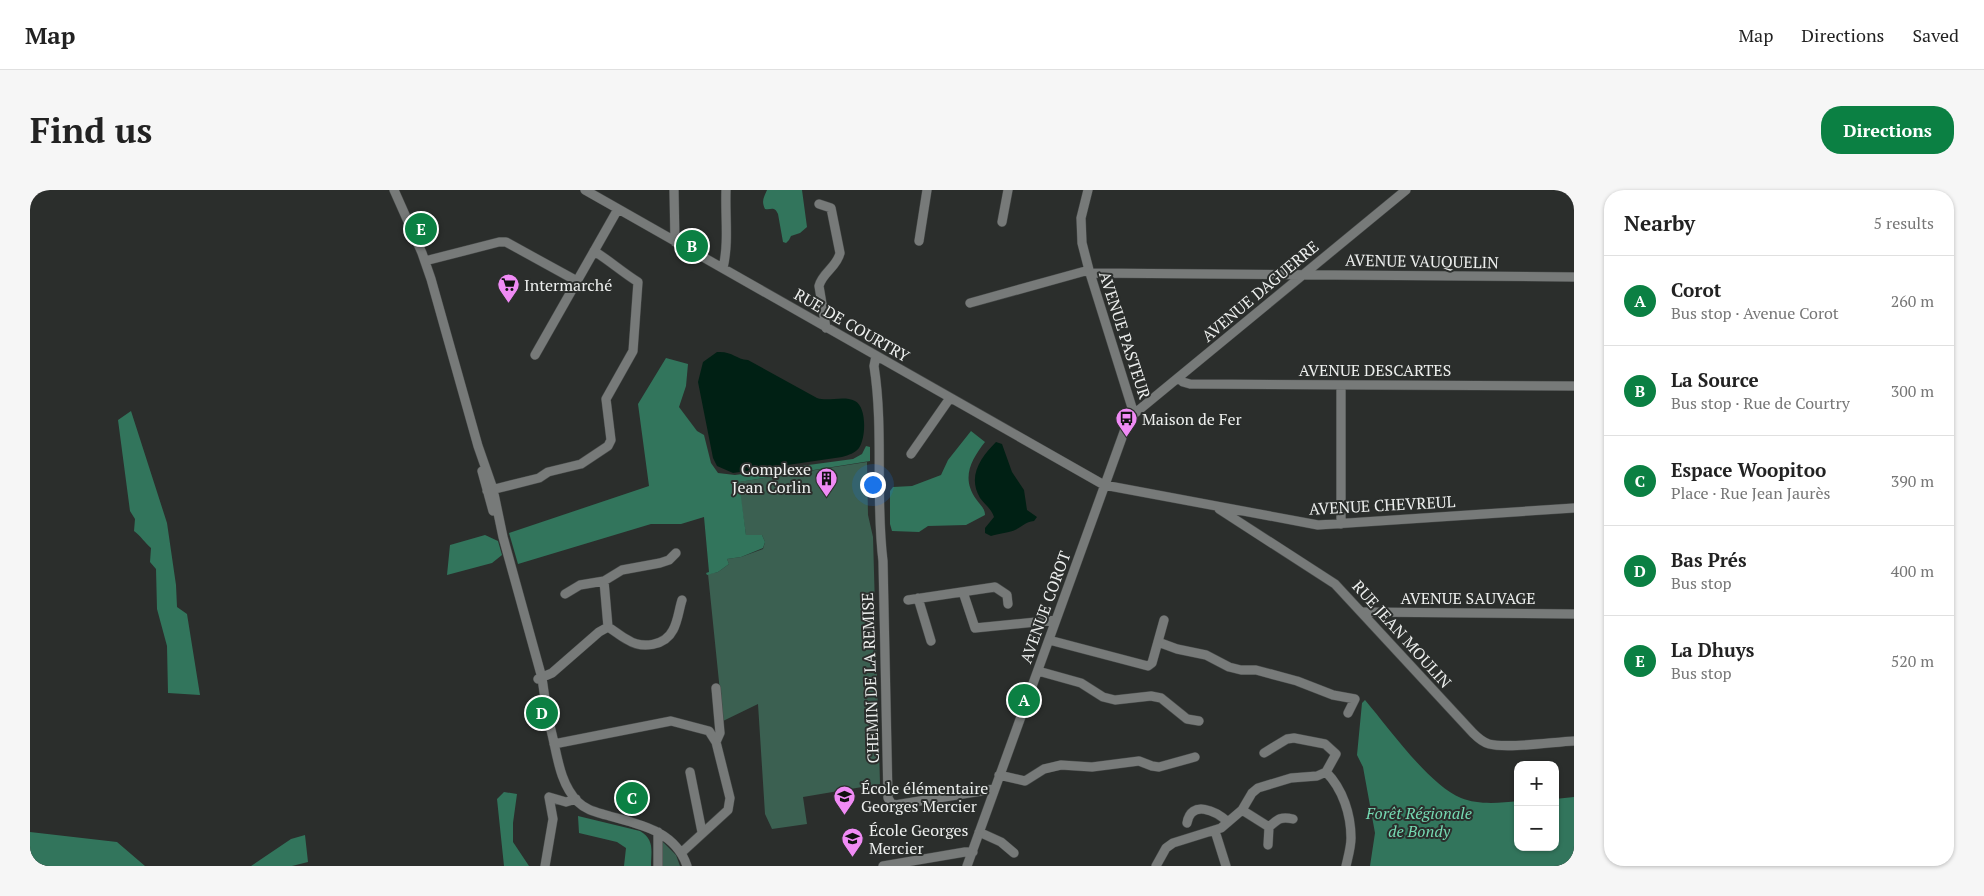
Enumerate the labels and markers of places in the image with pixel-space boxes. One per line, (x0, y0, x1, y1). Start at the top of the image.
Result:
pin: E (405, 210, 437, 248)
pin: B (676, 227, 708, 265)
supermarket icon: Intermarché (496, 273, 520, 304)
place label: Intermarché (524, 274, 612, 296)
bus stop icon: Maison de Fer (1114, 407, 1138, 438)
place label: Maison de Fer (1142, 408, 1243, 430)
place label: Complexe Jean Corlin (732, 458, 811, 498)
building icon: Complexe Jean Corlin (815, 466, 839, 497)
pin: A (1008, 681, 1040, 719)
pin: D (526, 694, 558, 732)
place label: École élémentaire Georges Mercier (861, 777, 988, 817)
pin: C (616, 779, 648, 817)
school or university icon: École élémentaire Georges Mercier (833, 785, 857, 816)
place label: École Georges Mercier (869, 819, 969, 859)
school or university icon: École Georges Mercier (841, 827, 865, 858)

